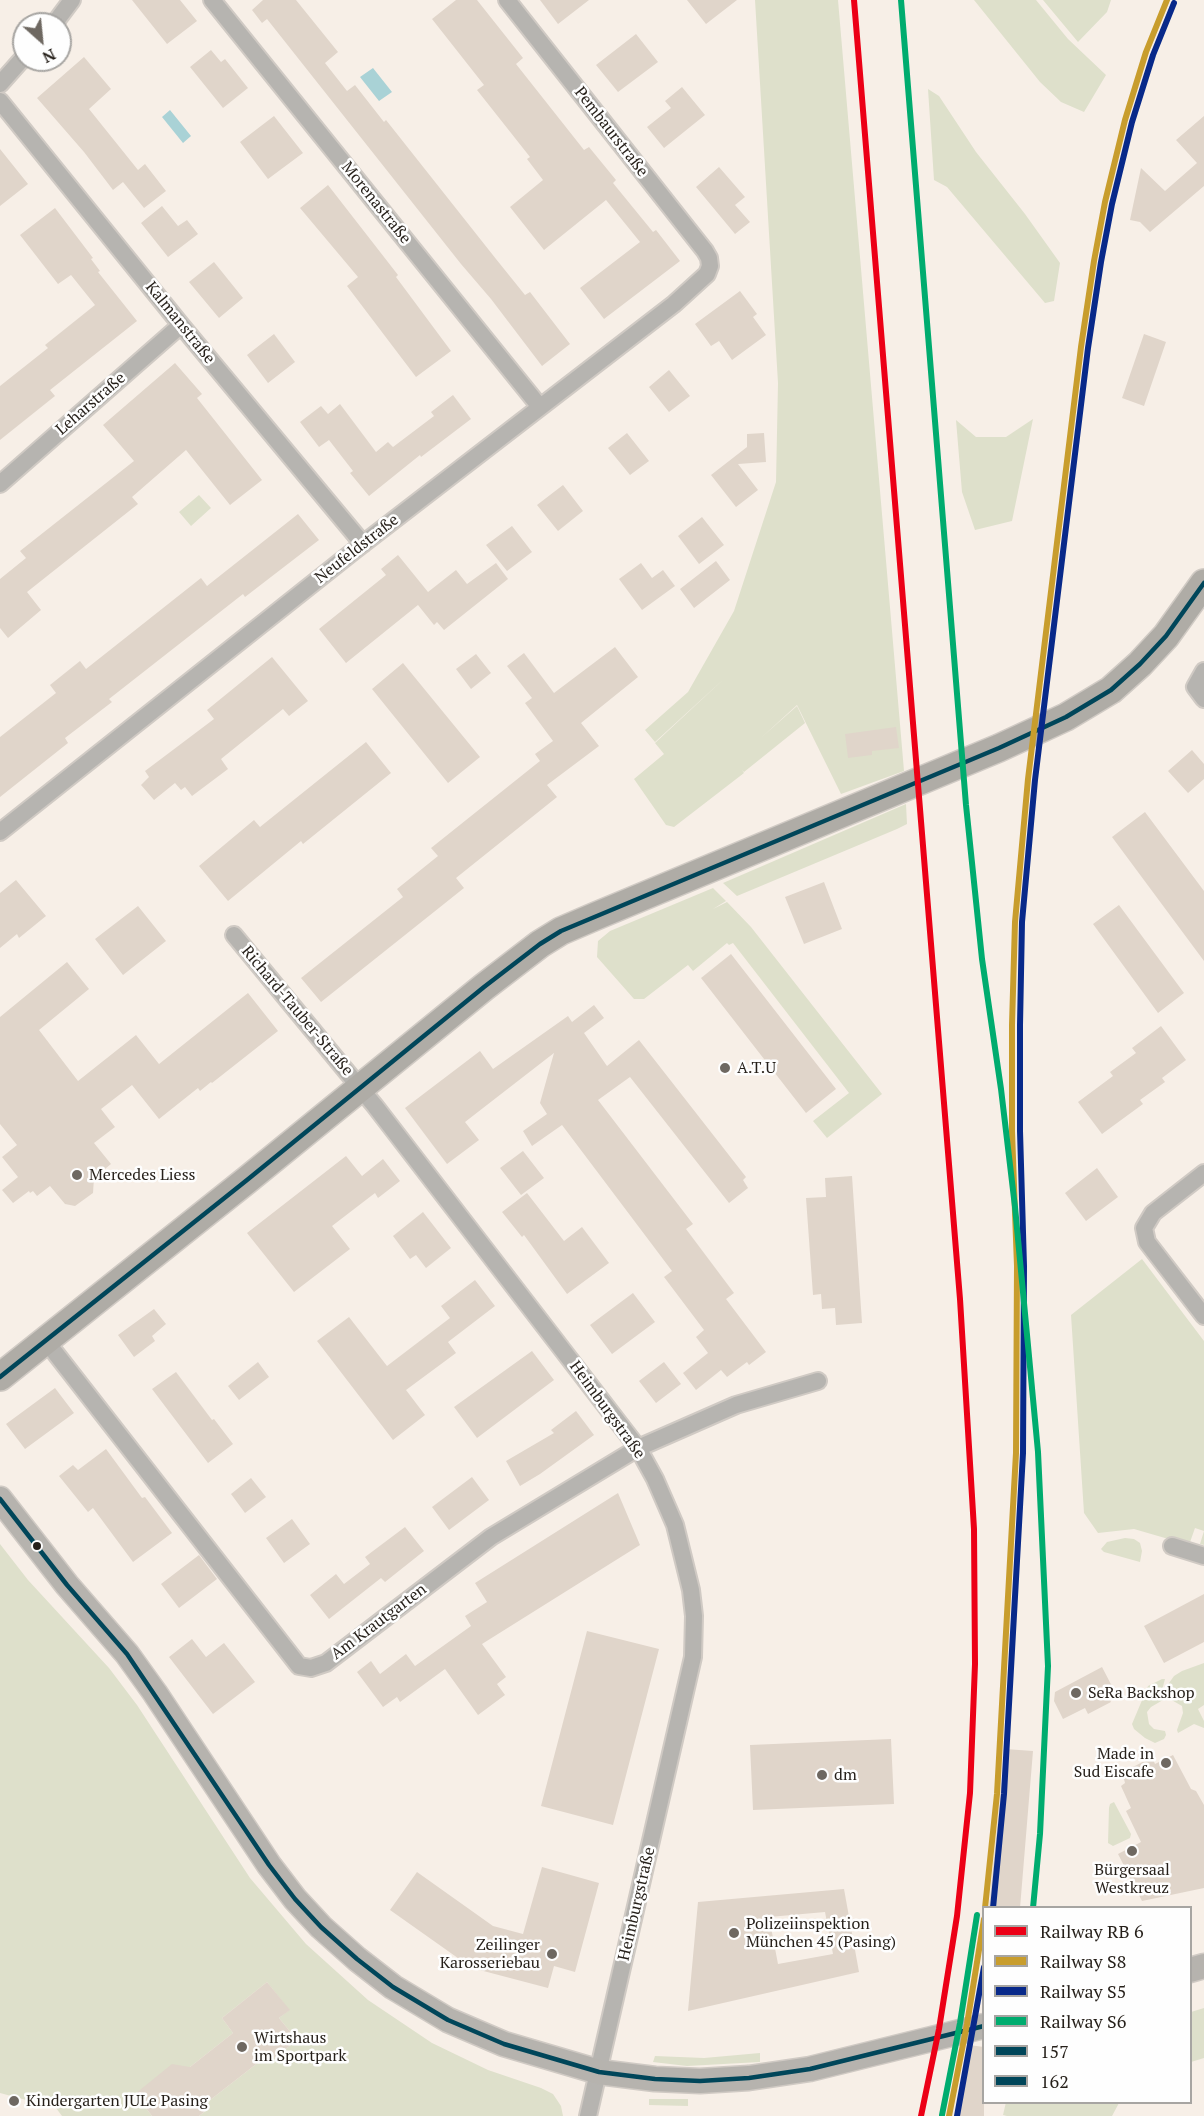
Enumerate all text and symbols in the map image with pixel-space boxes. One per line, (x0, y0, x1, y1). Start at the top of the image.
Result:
north arrow (12, 12, 72, 72)
text: N (39, 44, 60, 69)
street label: Pembaurstraße (570, 83, 652, 181)
street label: Morenastraße (337, 158, 415, 248)
street label: Kalmanstraße (141, 278, 219, 368)
street label: Leharstraße (52, 369, 130, 439)
street label: Neufeldstraße (311, 510, 403, 588)
street label: Richard-Tauber-Straße (237, 942, 357, 1080)
place label: A.T.U (737, 1058, 776, 1078)
marker: A.T.U (718, 1061, 732, 1075)
place label: Mercedes Liess (89, 1165, 196, 1185)
marker: Mercedes Liess (70, 1168, 84, 1182)
street label: Heimburgstraße (565, 1357, 649, 1463)
unlabelled marker (31, 1540, 43, 1552)
street label: Am Krautgarten (328, 1580, 430, 1664)
place label: SeRa Backshop (1088, 1683, 1195, 1703)
marker: SeRa Backshop (1069, 1686, 1083, 1700)
place label: Made in Sud Eiscafe (1074, 1744, 1154, 1782)
marker: Made in Sud Eiscafe (1159, 1756, 1173, 1770)
place label: dm (834, 1765, 857, 1785)
marker: dm (815, 1768, 829, 1782)
marker: Bürgersaal Westkreuz (1125, 1844, 1139, 1858)
street label: Heimburgstraße (615, 1845, 659, 1963)
place label: Bürgersaal Westkreuz (1094, 1860, 1170, 1898)
legend (982, 1906, 1192, 2104)
place label: Polizeiinspektion München 45 (Pasing) (746, 1914, 896, 1952)
text: Railway RB 6 (1040, 1919, 1144, 1943)
marker: Polizeiinspektion München 45 (Pasing) (727, 1926, 741, 1940)
place label: Zeilinger Karosseriebau (440, 1935, 540, 1973)
marker: Zeilinger Karosseriebau (545, 1947, 559, 1961)
text: Railway S8 (1040, 1949, 1126, 1973)
text: Railway S5 (1040, 1979, 1126, 2003)
text: Railway S6 (1040, 2009, 1126, 2033)
place label: Wirtshaus im Sportpark (254, 2028, 347, 2066)
text: 157 (1040, 2039, 1069, 2063)
marker: Wirtshaus im Sportpark (235, 2040, 249, 2054)
text: 162 (1040, 2069, 1069, 2093)
place label: Kindergarten JULe Pasing (26, 2091, 208, 2111)
marker: Kindergarten JULe Pasing (7, 2094, 21, 2108)

